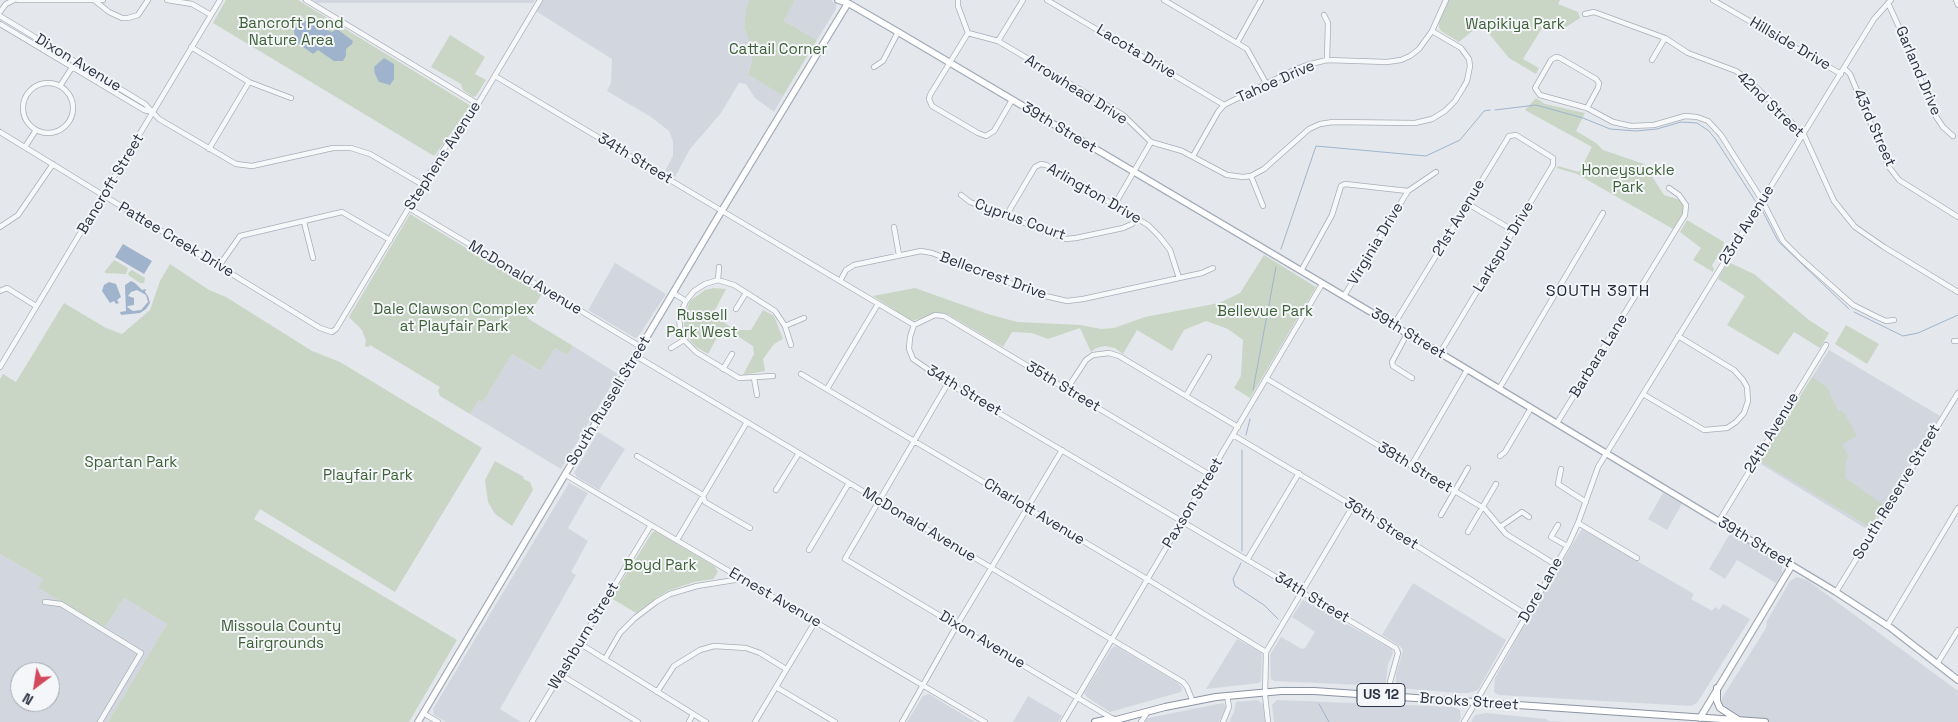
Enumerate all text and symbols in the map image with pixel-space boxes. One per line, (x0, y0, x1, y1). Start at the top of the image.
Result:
street label: Hillside Drive (1746, 14, 1834, 74)
park label: Bancroft Pond Nature Area (238, 15, 344, 50)
park label: Wapikiya Park (1465, 16, 1565, 34)
street label: Lacota Drive (1093, 21, 1179, 83)
street label: Garland Drive (1891, 24, 1945, 118)
street label: Dixon Avenue (32, 30, 124, 96)
park label: Cattail Corner (729, 41, 827, 59)
street label: Arrowhead Drive (1021, 51, 1131, 129)
street label: Tahoe Drive (1234, 57, 1318, 107)
street label: 42nd Street (1732, 68, 1808, 142)
street label: 43rd Street (1849, 86, 1899, 170)
street label: Stephens Avenue (401, 98, 485, 214)
street label: 39th Street (1018, 99, 1100, 157)
street label: Bancroft Street (74, 130, 148, 238)
street label: 34th Street (594, 130, 676, 188)
street label: Arlington Drive (1044, 160, 1144, 228)
park label: Honeysuckle Park (1581, 162, 1675, 197)
street label: 21st Avenue (1429, 176, 1489, 260)
street label: 23rd Avenue (1716, 182, 1778, 268)
street label: Cyprus Court (972, 195, 1068, 245)
street label: Pattee Creek Drive (115, 198, 237, 282)
street label: Larkspur Drive (1470, 198, 1538, 296)
street label: Virginia Drive (1344, 200, 1408, 288)
street label: McDonald Avenue (465, 237, 585, 319)
street label: Bellecrest Drive (937, 248, 1049, 304)
district label: SOUTH 39TH (1544, 282, 1652, 302)
park label: Dale Clawson Complex at Playfair Park (373, 301, 535, 336)
park label: Bellevue Park (1217, 303, 1313, 321)
street label: 39th Street (1367, 305, 1449, 363)
park label: Russell Park West (666, 307, 738, 342)
street label: Barbara Lane (1566, 311, 1632, 401)
street label: South Russell Street (563, 333, 655, 469)
street label: 35th Street (1022, 358, 1104, 416)
street label: 34th Street (923, 362, 1005, 420)
street label: 24th Avenue (1741, 389, 1803, 477)
street label: South Reserve Street (1849, 421, 1945, 563)
street label: 38th Street (1374, 439, 1456, 497)
park label: Spartan Park (85, 454, 177, 472)
street label: Paxson Street (1159, 455, 1227, 551)
park label: Playfair Park (323, 467, 413, 485)
street label: Charlott Avenue (980, 475, 1088, 549)
street label: McDonald Avenue (859, 484, 979, 566)
street label: 36th Street (1341, 494, 1421, 554)
street label: 39th Street (1714, 514, 1796, 572)
street label: Dore Lane (1515, 554, 1567, 626)
park label: Boyd Park (623, 557, 697, 575)
street label: Ernest Avenue (726, 564, 824, 632)
street label: 34th Street (1271, 569, 1353, 627)
street label: Washburn Street (545, 579, 623, 693)
street label: Dixon Avenue (936, 607, 1028, 673)
park label: Missoula County Fairgrounds (221, 618, 341, 653)
north arrow (10, 662, 60, 712)
road number: US 12 (1357, 684, 1405, 706)
text: N (19, 689, 36, 709)
street label: Brooks Street (1419, 690, 1519, 714)

